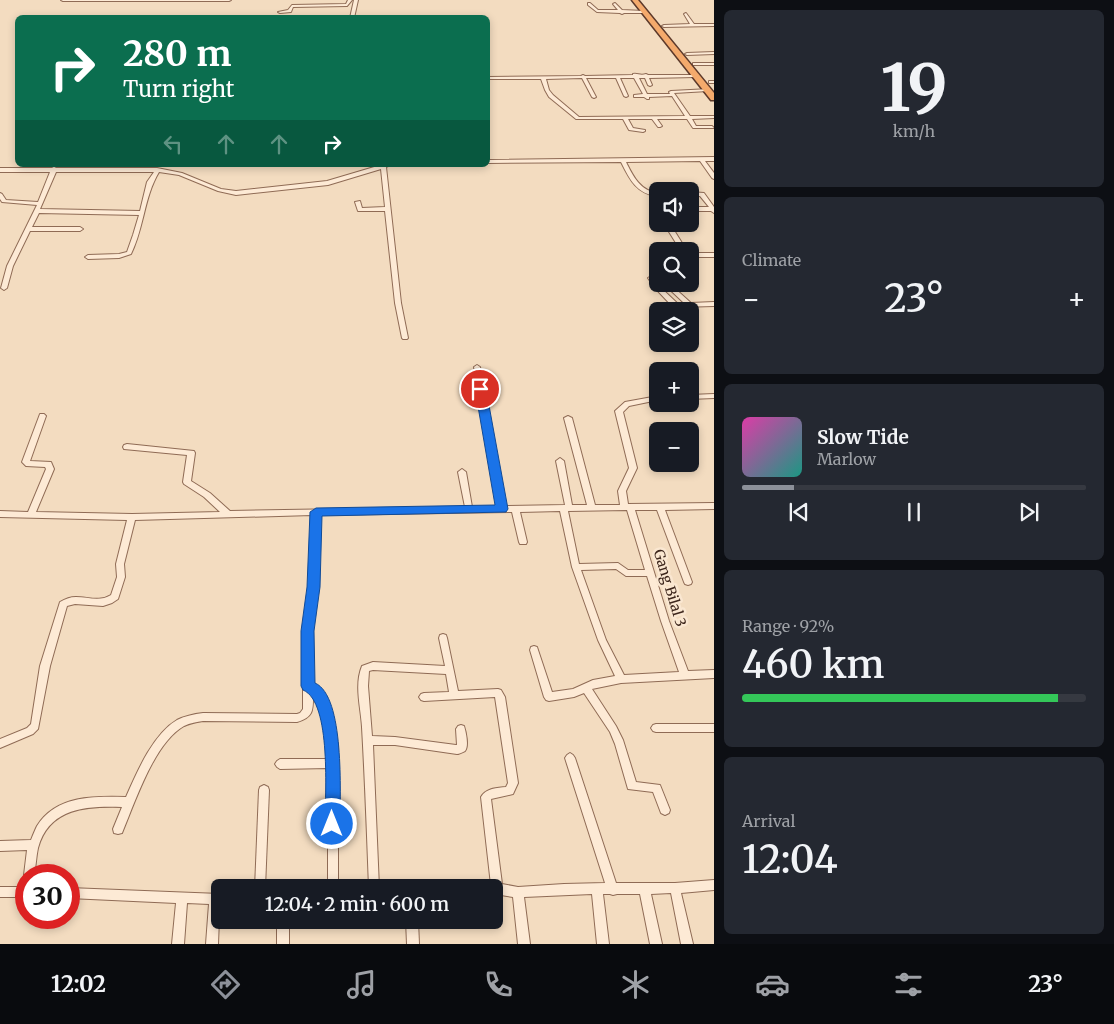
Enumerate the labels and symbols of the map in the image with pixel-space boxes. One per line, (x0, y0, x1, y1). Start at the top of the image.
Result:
pin (459, 368, 501, 410)
street label: Gang Bilal 3 (650, 547, 690, 629)
position arrow (305, 797, 357, 849)
speed limit sign: 30 (15, 864, 80, 929)

